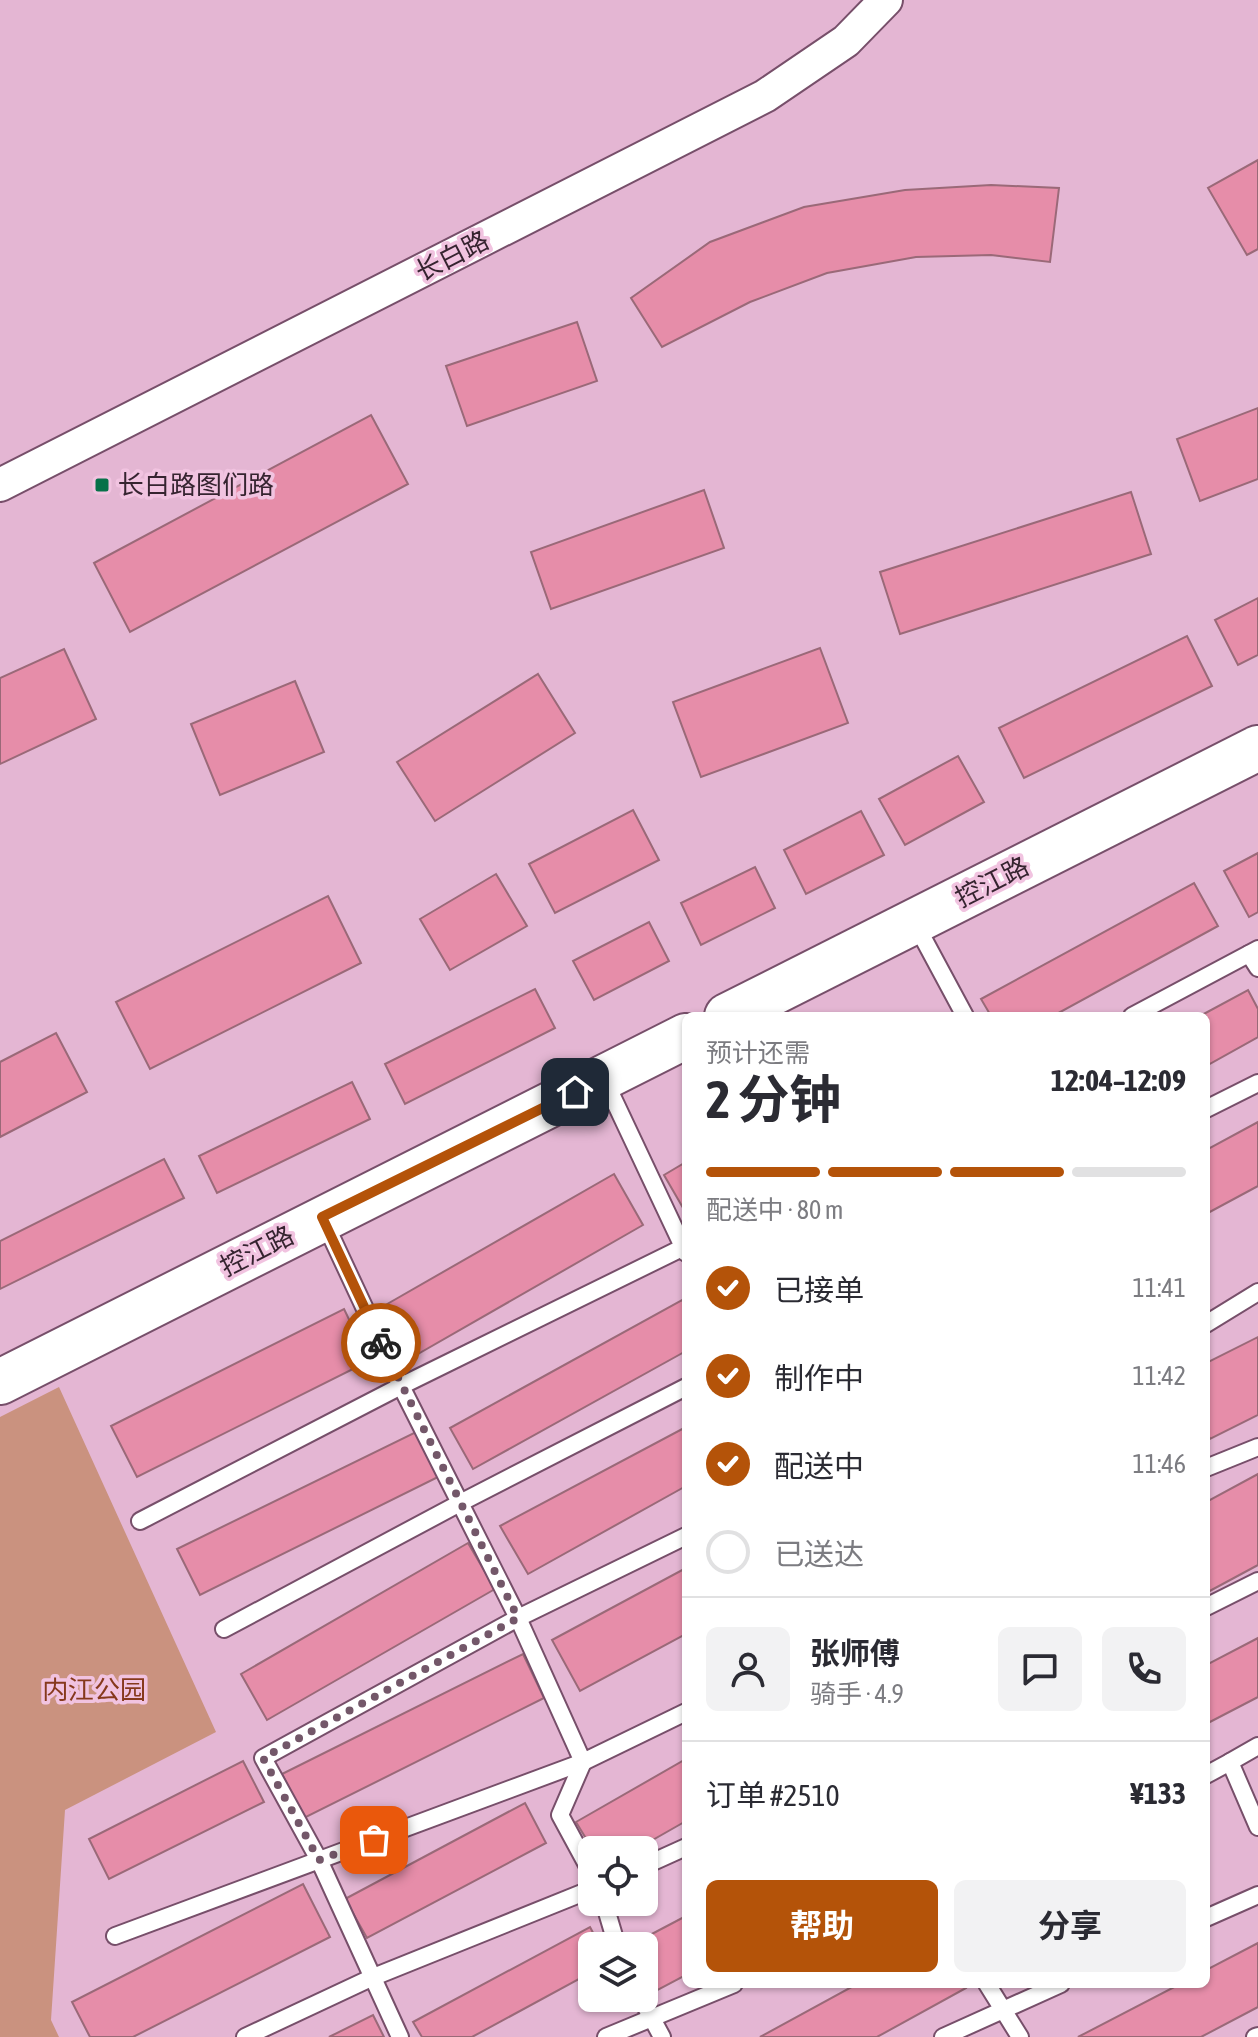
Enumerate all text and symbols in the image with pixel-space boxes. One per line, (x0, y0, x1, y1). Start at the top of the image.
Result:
street label: 长白路 (410, 225, 494, 287)
place label: 长白路图们路 (118, 470, 274, 500)
marker: 长白路图们路 (93, 476, 111, 494)
street label: 控江路 (950, 851, 1034, 913)
text: 预计还需 (706, 1038, 810, 1068)
pin (541, 1058, 609, 1126)
text: 12:04–12:09 (1051, 1063, 1186, 1097)
text: 2 分钟 (706, 1069, 842, 1129)
icon: home (553, 1070, 597, 1114)
text: 配送中 · 80 m (706, 1195, 843, 1225)
street label: 控江路 (215, 1220, 299, 1282)
icon: check (706, 1266, 750, 1310)
text: 已接单 (774, 1273, 864, 1307)
text: 11:41 (1132, 1273, 1186, 1303)
courier (341, 1303, 421, 1383)
icon: bike (359, 1321, 403, 1365)
icon: check (706, 1354, 750, 1398)
text: 制作中 (774, 1361, 864, 1395)
text: 11:42 (1132, 1361, 1186, 1391)
icon: check (706, 1442, 750, 1486)
text: 配送中 (774, 1449, 864, 1483)
text: 11:46 (1132, 1449, 1186, 1479)
text: 已送达 (774, 1537, 864, 1571)
button: person (706, 1627, 790, 1711)
button: chat (998, 1627, 1082, 1711)
button: phone (1102, 1627, 1186, 1711)
text: 张师傅 (810, 1636, 900, 1670)
park label: 内江公园 (42, 1675, 146, 1705)
text: 骑手 · 4.9 (810, 1679, 904, 1709)
text: ¥133 (1130, 1776, 1186, 1810)
text: 订单 #2510 (706, 1778, 840, 1812)
pin (340, 1806, 408, 1874)
icon: bag (352, 1818, 396, 1862)
map controls (578, 1836, 658, 2012)
button: locate (578, 1836, 658, 1916)
button: 帮助 (706, 1880, 938, 1972)
button: 分享 (954, 1880, 1186, 1972)
button: layers (578, 1932, 658, 2012)

